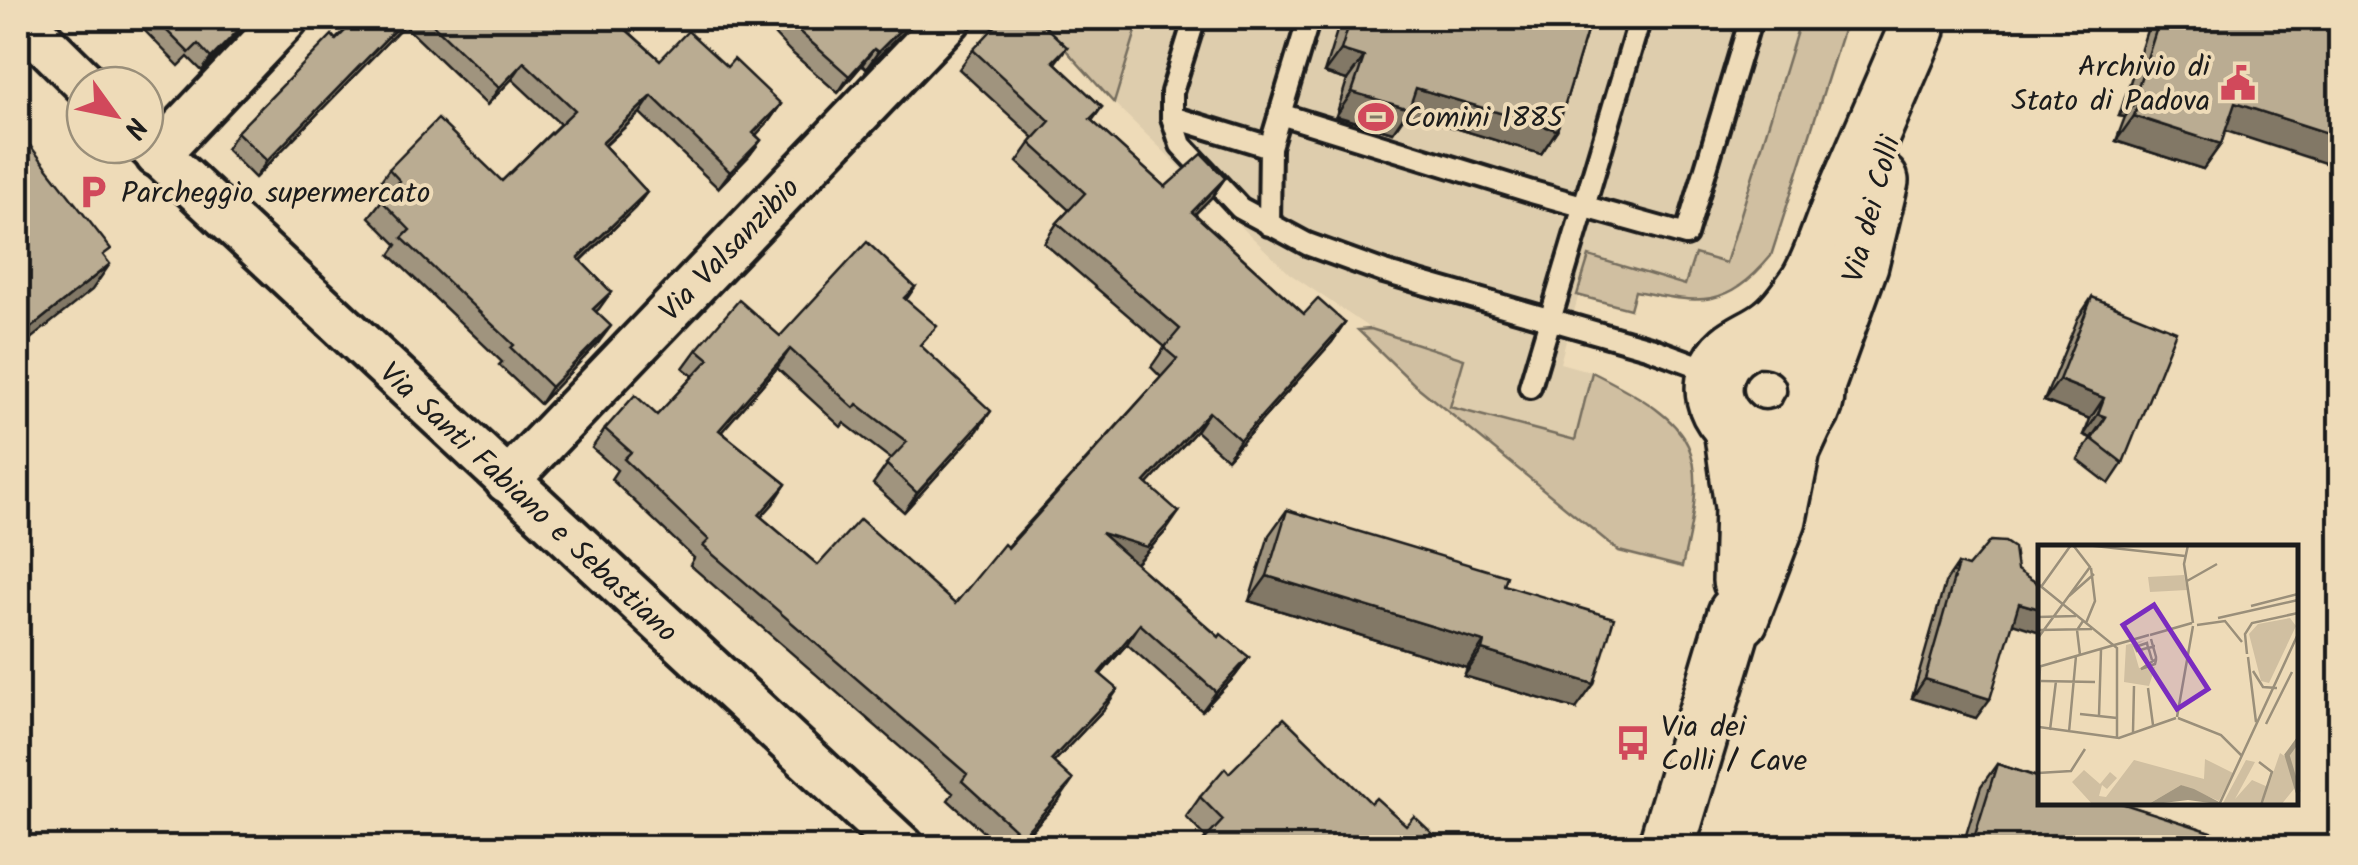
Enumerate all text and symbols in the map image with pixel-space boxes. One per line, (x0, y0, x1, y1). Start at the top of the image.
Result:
place label: Archivio di Stato di Padova (2011, 44, 2212, 126)
public building icon: Archivio di Stato di Padova (2219, 64, 2257, 102)
north arrow (65, 65, 165, 165)
place label: Comini 1885 (1404, 95, 1565, 143)
sports icon: Comini 1885 (1357, 98, 1395, 136)
text: N (110, 108, 158, 147)
street label: Via dei Colli (1830, 129, 1916, 288)
street label: Via Valsanzibio (648, 167, 812, 334)
place label: Parcheggio supermercato (121, 170, 430, 218)
parking icon: Parcheggio supermercato (74, 173, 112, 211)
street label: Via Santi Fabiano e Sebastiano (367, 351, 688, 655)
inset map (2038, 545, 2298, 805)
place label: Via dei Colli / Cave (1661, 704, 1807, 786)
bus stop icon: Via dei Colli / Cave (1614, 724, 1652, 762)

